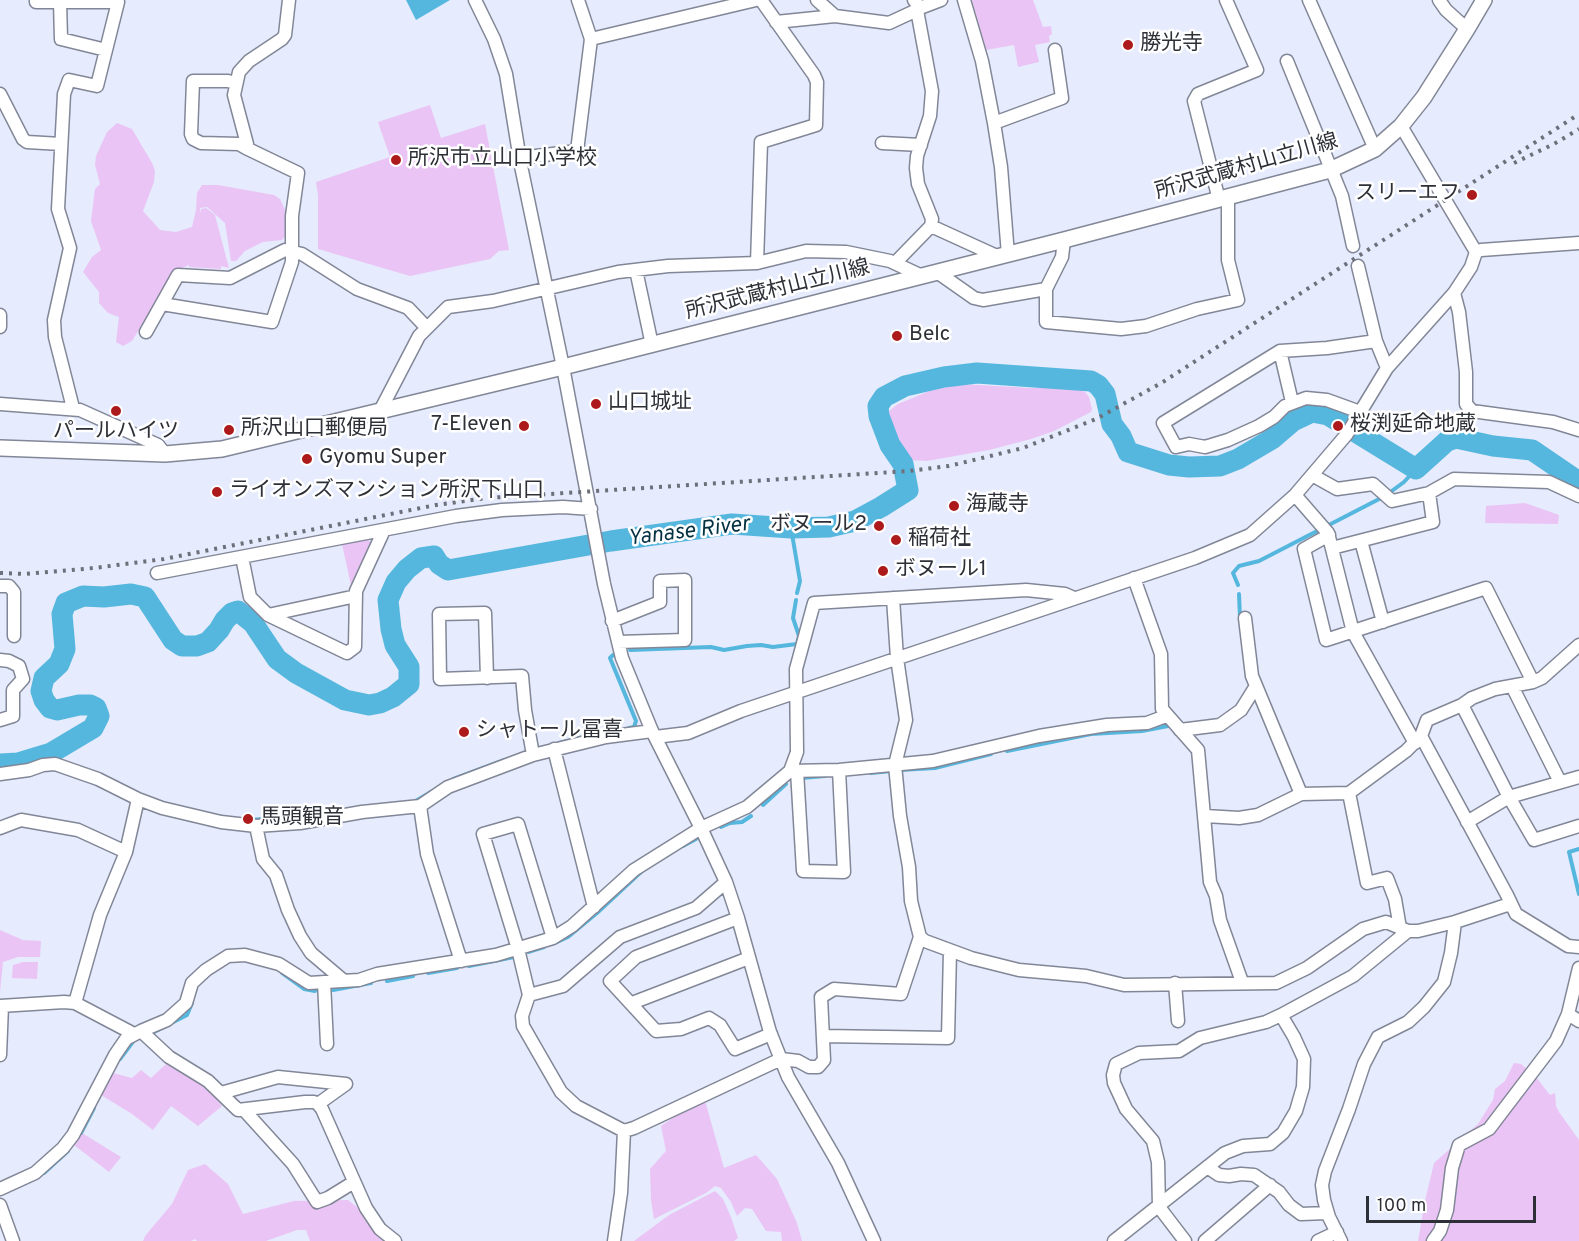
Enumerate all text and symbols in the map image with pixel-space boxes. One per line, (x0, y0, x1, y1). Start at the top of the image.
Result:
place label: 勝光寺 (1140, 32, 1203, 58)
marker: 勝光寺 (1121, 38, 1135, 52)
street label: 所沢武蔵村山立川線 (1153, 130, 1341, 206)
place label: 所沢市立山口小学校 (408, 147, 597, 173)
marker: 所沢市立山口小学校 (389, 153, 403, 167)
place label: スリーエフ (1355, 182, 1460, 208)
marker: スリーエフ (1465, 188, 1479, 202)
street label: 所沢武蔵村山立川線 (683, 256, 873, 326)
place label: Belc (909, 323, 950, 349)
marker: Belc (890, 329, 904, 343)
place label: 山口城址 (608, 391, 692, 417)
marker: 山口城址 (589, 397, 603, 411)
marker: パールハイツ (109, 404, 123, 418)
place label: 7-Eleven (431, 413, 512, 439)
place label: 桜渕延命地蔵 (1350, 413, 1476, 439)
place label: 所沢山口郵便局 (241, 417, 388, 443)
marker: 7-Eleven (517, 419, 531, 433)
marker: 桜渕延命地蔵 (1331, 419, 1345, 433)
place label: パールハイツ (53, 420, 179, 446)
marker: 所沢山口郵便局 (222, 423, 236, 437)
place label: Gyomu Super (319, 446, 447, 472)
marker: Gyomu Super (300, 452, 314, 466)
place label: ライオンズマンション所沢下山口 (229, 479, 544, 505)
marker: ライオンズマンション所沢下山口 (210, 485, 224, 499)
place label: 海蔵寺 (966, 493, 1029, 519)
marker: 海蔵寺 (947, 499, 961, 513)
water label: Yanase River (627, 512, 751, 554)
place label: ボヌール2 (770, 513, 867, 539)
marker: ボヌール2 (872, 519, 886, 533)
place label: 稲荷社 (908, 527, 971, 553)
marker: 稲荷社 (889, 533, 903, 547)
place label: ボヌール1 (895, 558, 987, 584)
marker: ボヌール1 (876, 564, 890, 578)
place label: シャトール冨喜 (476, 719, 623, 745)
marker: シャトール冨喜 (457, 725, 471, 739)
place label: 馬頭観音 (260, 806, 344, 832)
marker: 馬頭観音 (241, 812, 255, 826)
scale bar (1369, 1184, 1538, 1222)
text: 100 m (1377, 1195, 1426, 1218)

